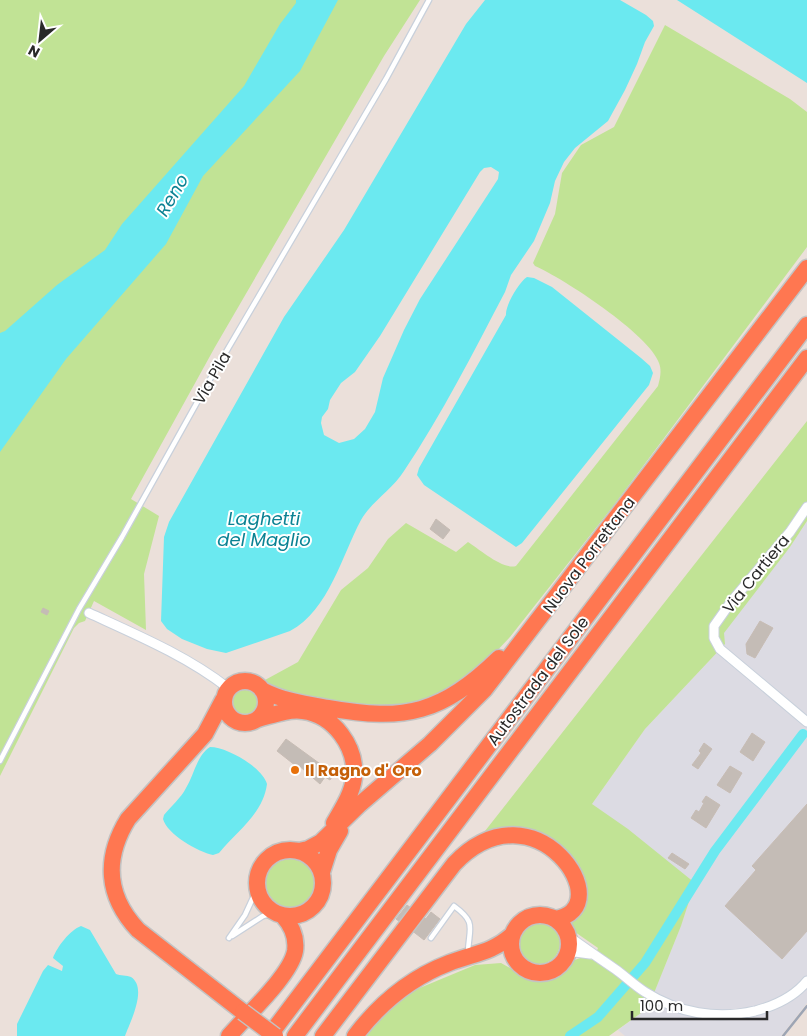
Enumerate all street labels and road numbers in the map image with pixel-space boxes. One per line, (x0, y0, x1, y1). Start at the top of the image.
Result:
street label: Via Pila (188, 347, 236, 409)
street label: Nuova Porrettana (537, 492, 641, 618)
street label: Via Cartiera (717, 530, 795, 618)
street label: Autostrada del Sole (482, 612, 594, 750)

